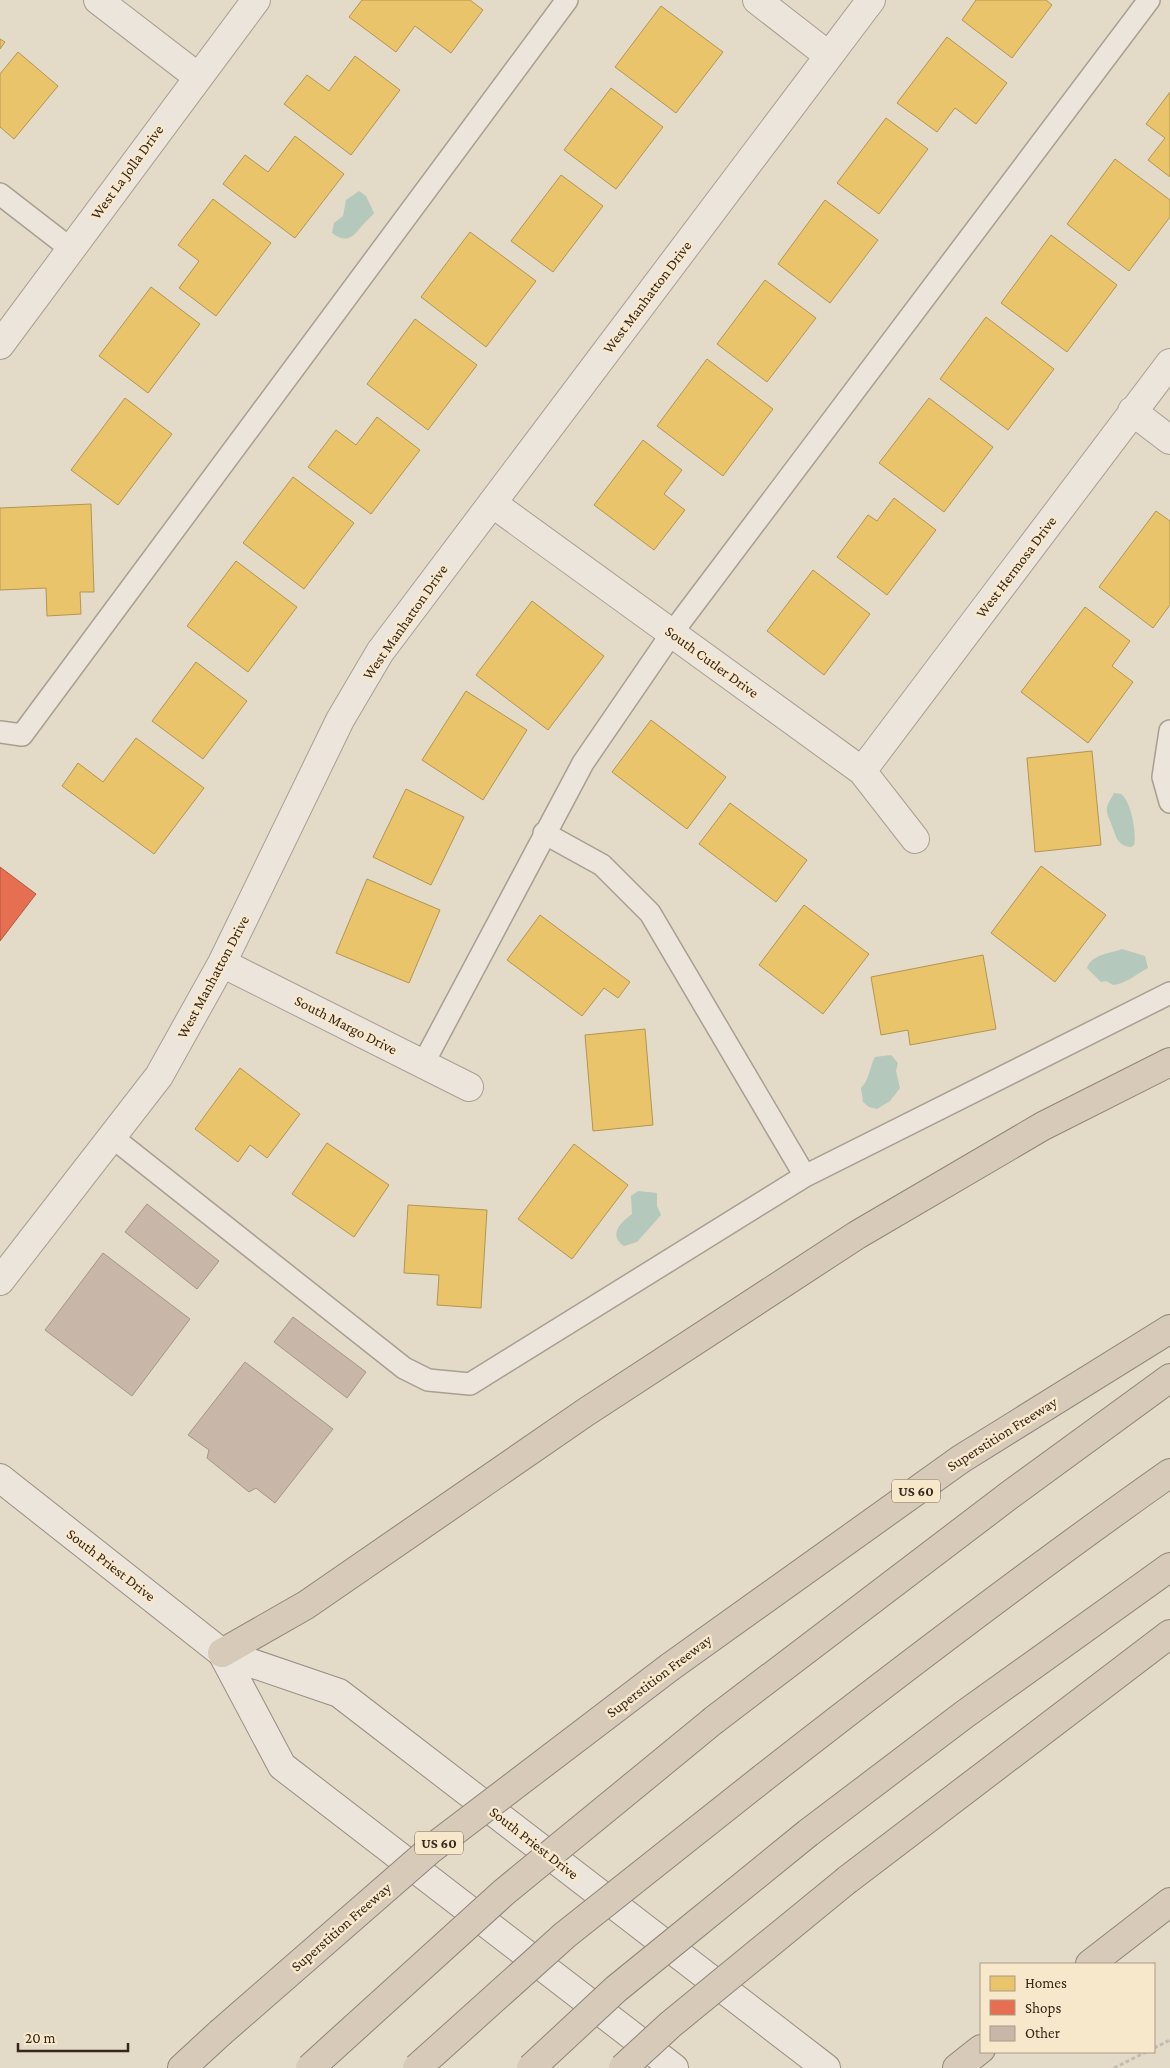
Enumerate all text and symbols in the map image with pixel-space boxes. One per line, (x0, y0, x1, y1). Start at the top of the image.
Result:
street label: West La Jolla Drive (87, 121, 168, 223)
street label: West Manhatton Drive (599, 237, 695, 356)
street label: West Hermosa Drive (973, 513, 1060, 621)
street label: West Manhatton Drive (359, 561, 451, 683)
street label: South Cutler Drive (662, 623, 762, 701)
street label: West Manhatton Drive (174, 913, 252, 1041)
street label: South Margo Drive (292, 992, 400, 1059)
street label: Superstition Freeway (944, 1394, 1061, 1475)
road number: US 60 (892, 1480, 940, 1502)
street label: South Priest Drive (64, 1525, 159, 1605)
street label: Superstition Freeway (604, 1631, 715, 1721)
street label: South Priest Drive (487, 1803, 582, 1883)
road number: US 60 (415, 1832, 463, 1855)
street label: Superstition Freeway (288, 1879, 395, 1975)
legend (980, 1963, 1155, 2053)
text: Homes (1025, 1975, 1067, 1991)
text: Shops (1025, 2000, 1061, 2017)
scale bar (18, 2020, 128, 2052)
text: Other (1025, 2025, 1061, 2041)
text: 20 m (25, 2030, 56, 2046)

